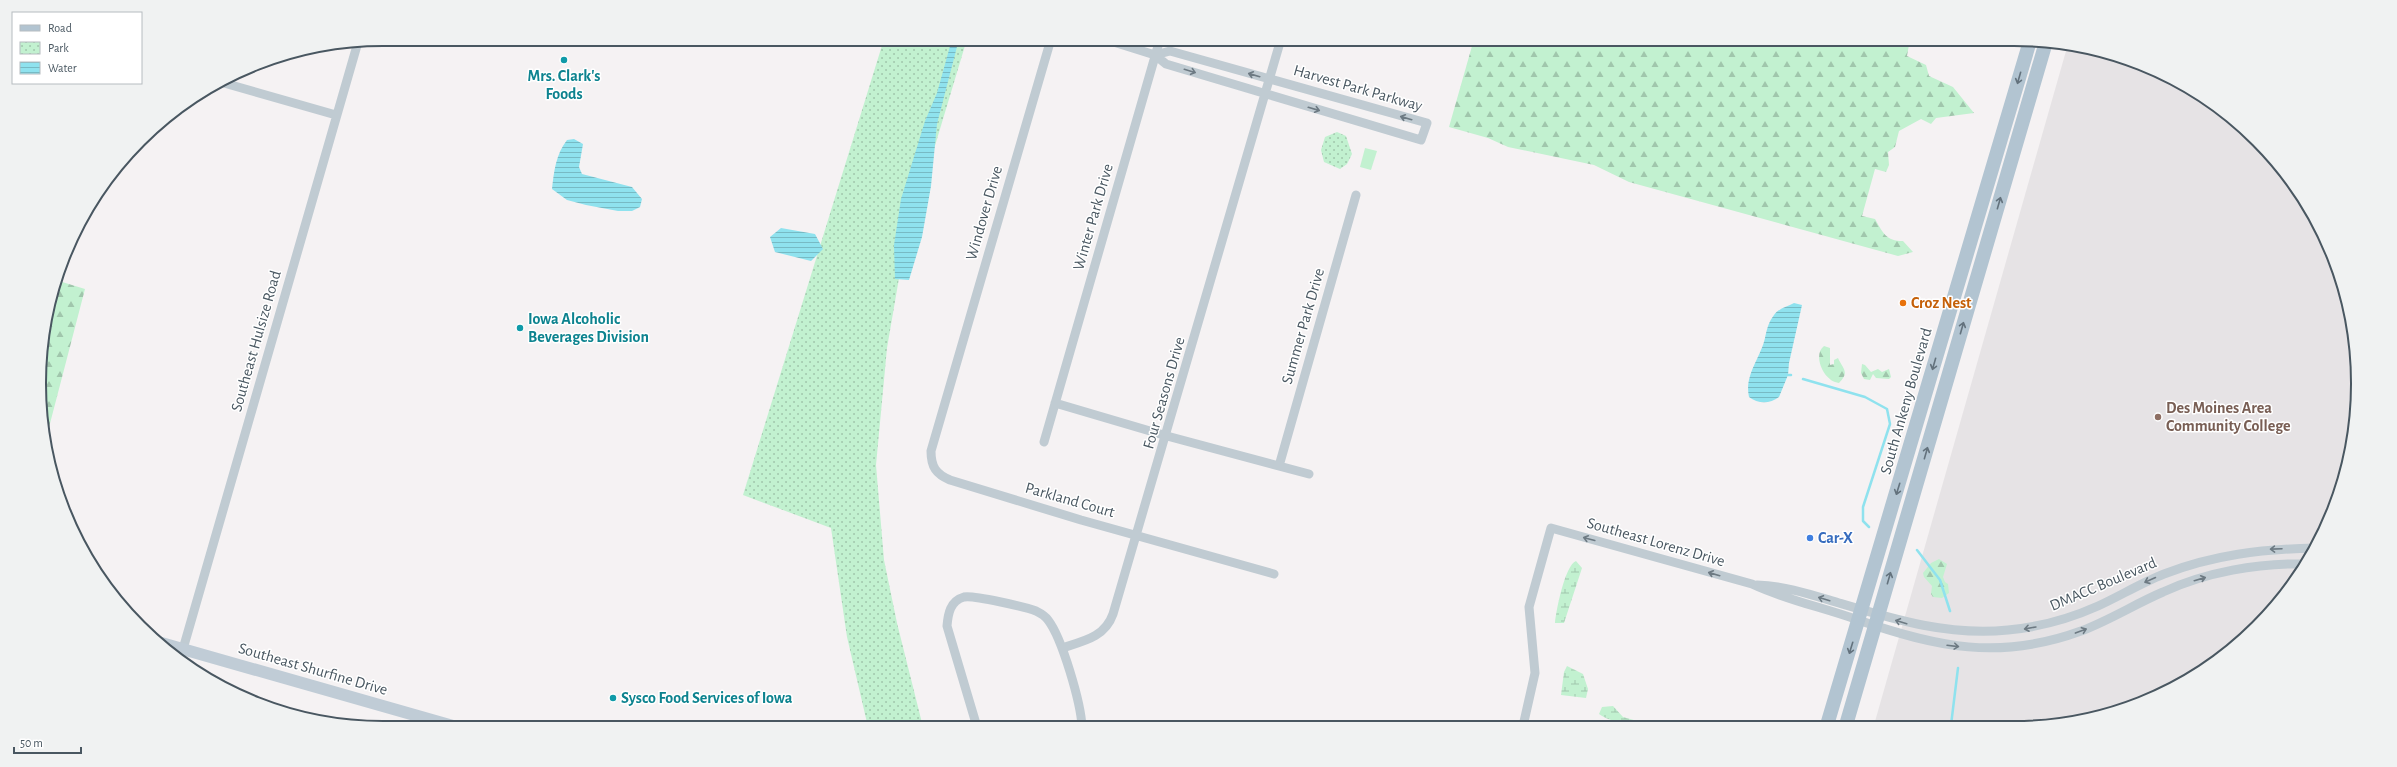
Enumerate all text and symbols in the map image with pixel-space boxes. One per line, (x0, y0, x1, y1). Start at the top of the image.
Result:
legend (12, 12, 142, 84)
text: Road (48, 22, 72, 34)
text: Park (48, 42, 69, 54)
marker: Mrs. Clark's Foods (559, 55, 569, 65)
text: Water (48, 62, 77, 74)
street label: Harvest Park Parkway (1291, 62, 1424, 115)
place label: Mrs. Clark's Foods (527, 68, 601, 102)
one-way arrow (1183, 68, 1196, 75)
one-way arrow (1248, 71, 1261, 78)
one-way arrow (2015, 71, 2022, 84)
one-way arrow (1307, 106, 1320, 113)
one-way arrow (1400, 113, 1413, 121)
street label: Winter Park Drive (1070, 162, 1116, 272)
street label: Windover Drive (963, 164, 1005, 262)
one-way arrow (1996, 197, 2003, 210)
street label: Summer Park Drive (1279, 266, 1327, 386)
street label: Southeast Hulsize Road (228, 269, 284, 413)
place label: Croz Nest (1911, 295, 1972, 311)
marker: Croz Nest (1898, 298, 1908, 308)
place label: Iowa Alcoholic Beverages Division (528, 311, 649, 345)
one-way arrow (1959, 322, 1966, 335)
marker: Iowa Alcoholic Beverages Division (515, 323, 525, 333)
street label: South Ankeny Boulevard (1877, 326, 1936, 476)
street label: Four Seasons Drive (1140, 335, 1188, 451)
one-way arrow (1930, 357, 1937, 370)
place label: Des Moines Area Community College (2166, 400, 2291, 435)
marker: Des Moines Area Community College (2153, 412, 2163, 422)
one-way arrow (1923, 447, 1930, 460)
street label: Parkland Court (1024, 480, 1116, 520)
one-way arrow (1893, 482, 1901, 494)
street label: Southeast Lorenz Drive (1585, 515, 1727, 569)
place label: Car-X (1818, 530, 1853, 546)
marker: Car-X (1805, 533, 1815, 543)
one-way arrow (1583, 535, 1596, 542)
one-way arrow (2270, 545, 2283, 553)
street label: DMACC Boulevard (2047, 554, 2159, 614)
one-way arrow (1708, 570, 1721, 577)
one-way arrow (1886, 571, 1893, 584)
one-way arrow (2193, 575, 2206, 582)
one-way arrow (2145, 577, 2157, 584)
one-way arrow (1818, 595, 1831, 602)
one-way arrow (1895, 618, 1908, 625)
one-way arrow (2024, 624, 2037, 632)
one-way arrow (2074, 626, 2086, 634)
street label: Southeast Shurfine Drive (237, 640, 389, 698)
one-way arrow (1847, 641, 1854, 654)
one-way arrow (1946, 642, 1959, 650)
place label: Sysco Food Services of Iowa (621, 690, 793, 707)
marker: Sysco Food Services of Iowa (608, 693, 618, 703)
scale bar (14, 729, 81, 755)
text: 50 m (20, 737, 43, 749)

